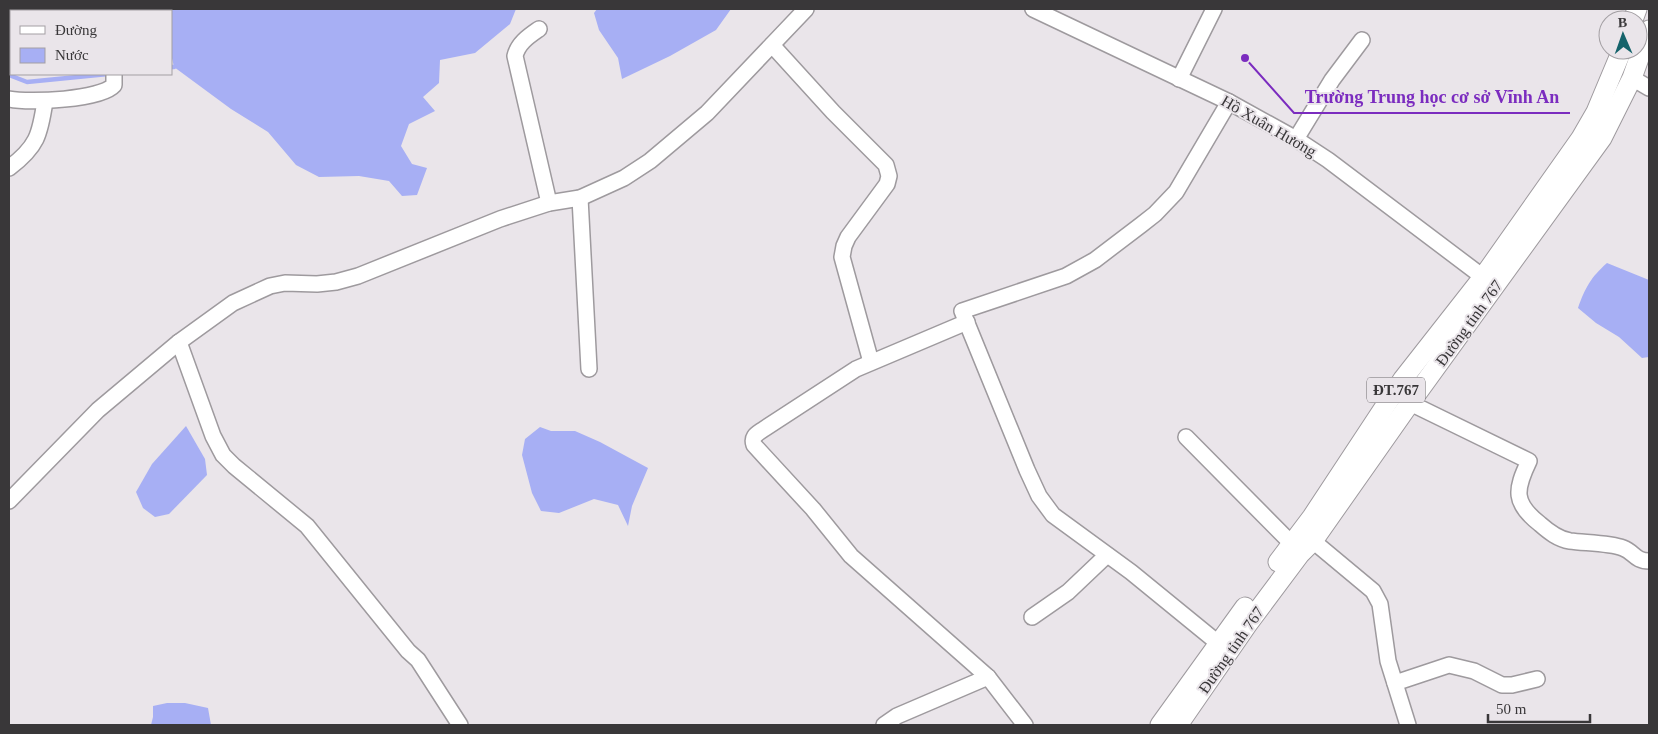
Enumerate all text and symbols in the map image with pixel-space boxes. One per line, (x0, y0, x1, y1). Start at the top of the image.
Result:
legend (10, 10, 172, 75)
north arrow (1598, 10, 1648, 60)
text: B (1618, 15, 1627, 30)
text: Đường (55, 22, 97, 38)
text: Nước (55, 47, 89, 63)
callout: Trường Trung học cơ sở Vĩnh An (1294, 80, 1570, 113)
text: Trường Trung học cơ sở Vĩnh An (1305, 87, 1559, 107)
street label: Hồ Xuân Hương (1218, 92, 1320, 161)
street label: Đường tỉnh 767 (1432, 277, 1507, 370)
road number: ĐT.767 (1367, 378, 1425, 402)
street label: Đường tỉnh 767 (1195, 604, 1268, 697)
scale bar (1488, 692, 1590, 724)
text: 50 m (1496, 701, 1527, 717)

